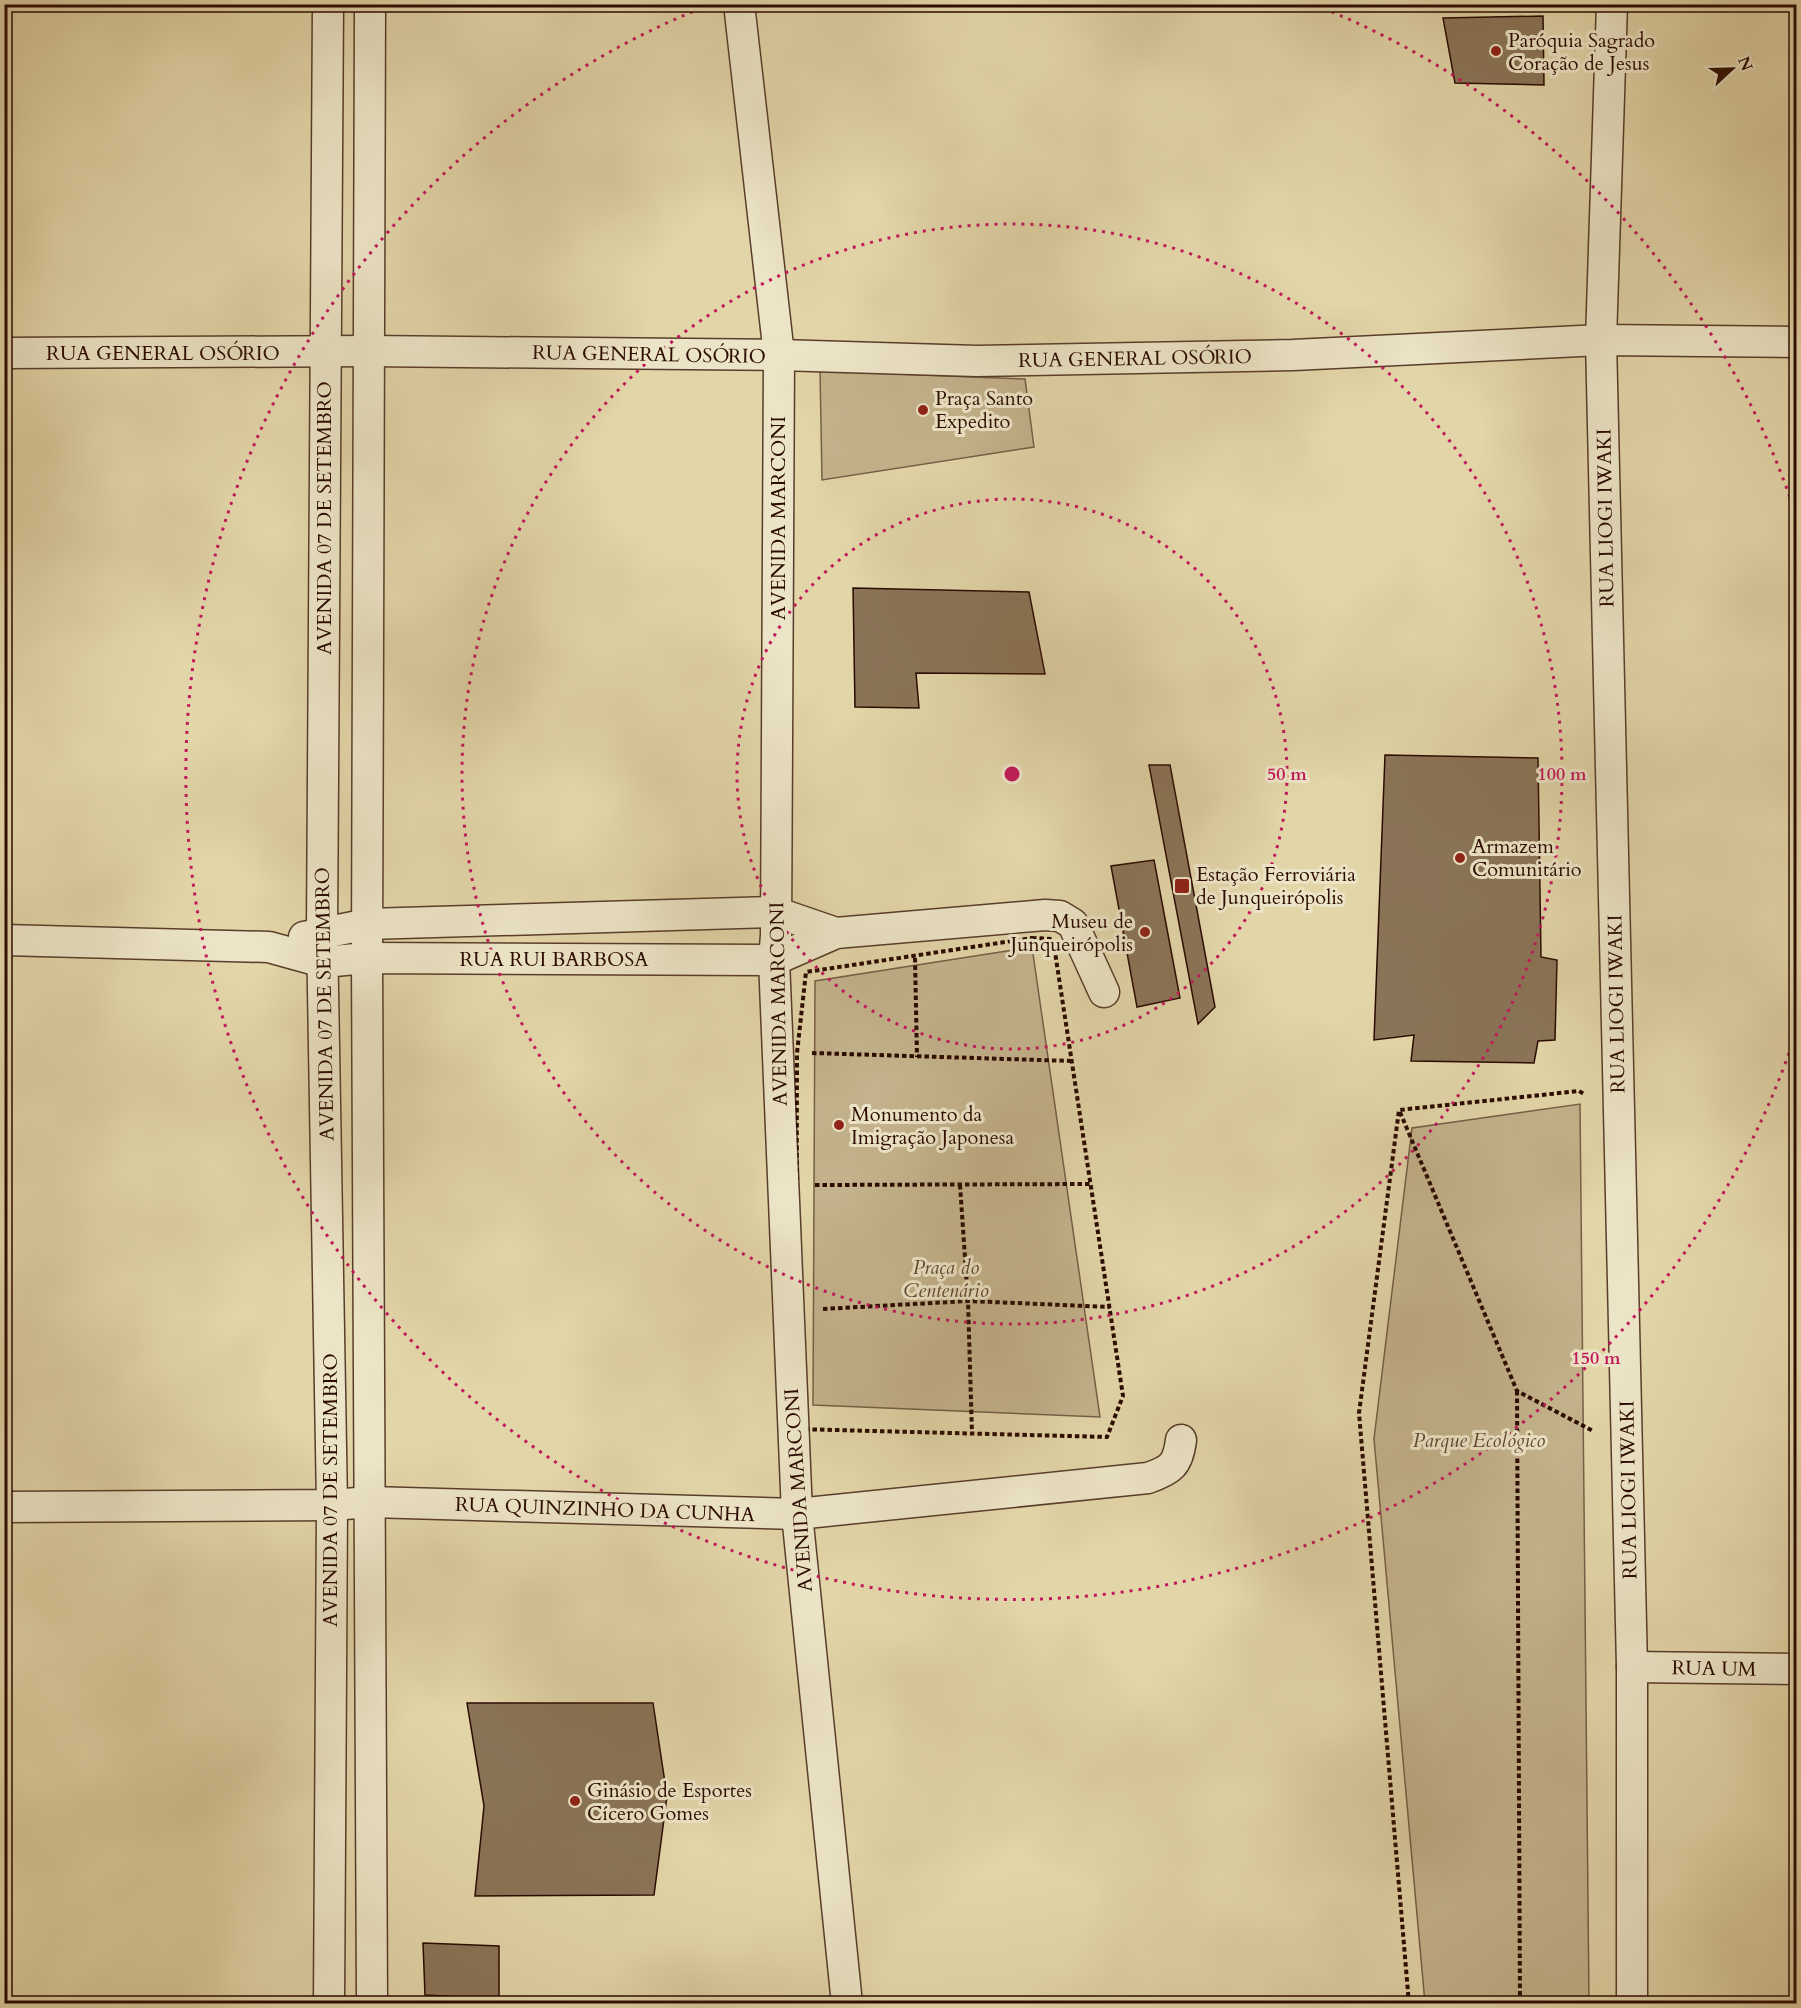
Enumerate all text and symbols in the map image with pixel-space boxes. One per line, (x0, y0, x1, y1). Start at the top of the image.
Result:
place label: Paróquia Sagrado Coração de Jesus (1508, 27, 1655, 77)
north arrow (1702, 39, 1762, 99)
marker: Paróquia Sagrado Coração de Jesus (1489, 44, 1503, 58)
text: N (1732, 53, 1758, 74)
street label: RUA GENERAL OSÓRIO (532, 339, 766, 370)
street label: RUA GENERAL OSÓRIO (46, 340, 280, 367)
street label: RUA GENERAL OSÓRIO (1018, 343, 1252, 374)
street label: AVENIDA 07 DE SETEMBRO (311, 381, 338, 655)
place label: Praça Santo Expedito (935, 385, 1033, 435)
marker: Praça Santo Expedito (916, 403, 930, 417)
street label: AVENIDA MARCONI (765, 416, 792, 620)
street label: RUA LIOGI IWAKI (1590, 428, 1621, 608)
text: 50 m (1267, 762, 1307, 787)
text: 100 m (1537, 762, 1587, 787)
centre of rings (1002, 764, 1022, 784)
place label: Armazem Comunitário (1472, 833, 1582, 883)
marker: Armazem Comunitário (1453, 851, 1467, 865)
place label: Estação Ferroviária de Junqueirópolis (1196, 861, 1356, 911)
street label: AVENIDA 07 DE SETEMBRO (309, 867, 340, 1141)
marker: Estação Ferroviária de Junqueirópolis (1173, 877, 1191, 895)
street label: AVENIDA MARCONI (763, 902, 794, 1106)
place label: Museu de Junqueirópolis (1008, 908, 1133, 958)
street label: RUA LIOGI IWAKI (1601, 914, 1632, 1094)
marker: Museu de Junqueirópolis (1138, 925, 1152, 939)
street label: RUA RUI BARBOSA (460, 946, 649, 973)
place label: Monumento da Imigração Japonesa (851, 1101, 1015, 1151)
marker: Monumento da Imigração Japonesa (832, 1118, 846, 1132)
park label: Praça do Centenário (903, 1254, 989, 1304)
text: 150 m (1571, 1346, 1621, 1371)
street label: AVENIDA 07 DE SETEMBRO (317, 1353, 344, 1627)
street label: AVENIDA MARCONI (778, 1387, 819, 1593)
street label: RUA LIOGI IWAKI (1613, 1400, 1644, 1580)
park label: Parque Ecológico (1413, 1427, 1545, 1454)
street label: RUA QUINZINHO DA CUNHA (454, 1491, 756, 1528)
street label: RUA UM (1671, 1654, 1757, 1683)
place label: Ginásio de Esportes Cícero Gomes (587, 1777, 752, 1827)
marker: Ginásio de Esportes Cícero Gomes (568, 1794, 582, 1808)

